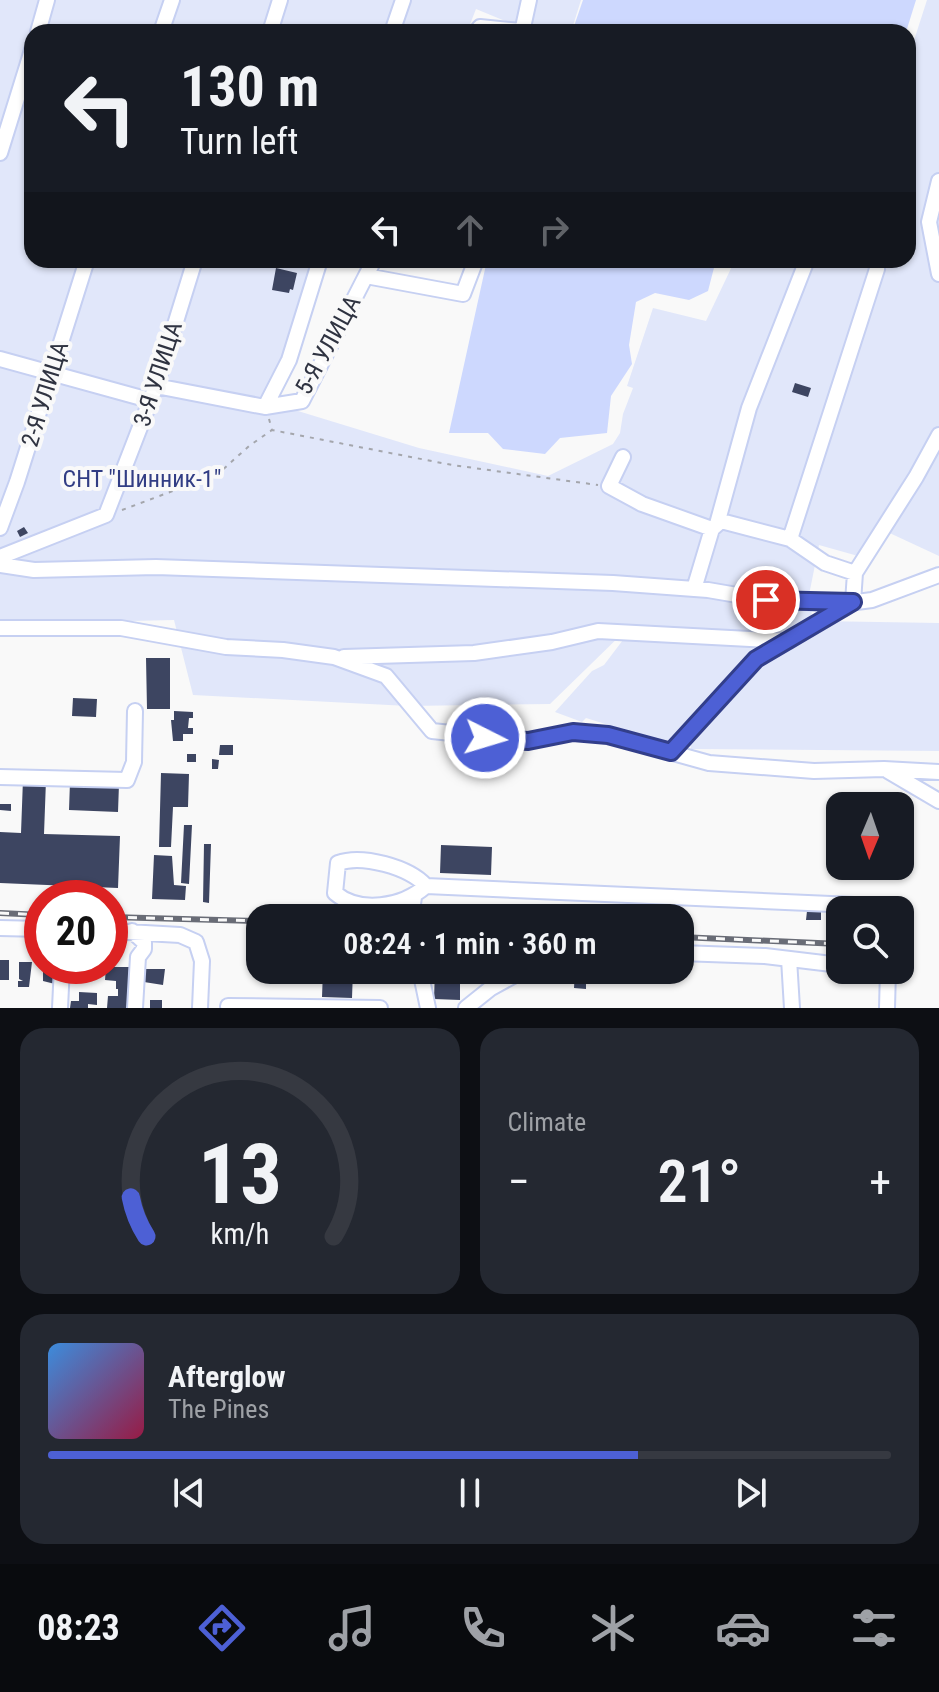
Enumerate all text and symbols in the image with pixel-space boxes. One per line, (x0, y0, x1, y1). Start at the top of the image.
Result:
text: 130 m (180, 54, 319, 120)
icon: left (48, 56, 152, 160)
text: Turn left (180, 121, 298, 163)
icon: left (364, 208, 408, 252)
icon: ahead (448, 208, 492, 252)
icon: right (532, 208, 576, 252)
street label: 5-Я УЛИЦА (289, 291, 367, 399)
street label: 3-Я УЛИЦА (128, 318, 188, 430)
street label: 2-Я УЛИЦА (16, 338, 74, 450)
park label: СНТ "Шинник-1" (63, 465, 221, 493)
pin (732, 566, 800, 634)
icon: arrive (744, 578, 788, 622)
position arrow (443, 696, 527, 780)
north arrow (826, 792, 914, 880)
map controls (826, 792, 914, 984)
speed limit sign: 20 (24, 880, 128, 984)
button: search (826, 896, 914, 984)
text: 08:24 · 1 min · 360 m (343, 926, 597, 961)
text: Climate (508, 1107, 586, 1137)
text: 13 (198, 1126, 282, 1223)
text: 21° (658, 1146, 741, 1217)
text: − (508, 1156, 530, 1208)
text: + (869, 1156, 891, 1208)
text: km/h (210, 1217, 269, 1251)
text: Afterglow (168, 1359, 286, 1394)
text: The Pines (168, 1394, 269, 1424)
icon: previous (167, 1471, 211, 1515)
icon: pause (448, 1471, 492, 1515)
icon: next (729, 1471, 773, 1515)
icon: directions (194, 1600, 250, 1656)
icon: music (324, 1600, 380, 1656)
icon: phone (455, 1600, 511, 1656)
icon: climate (585, 1600, 641, 1656)
icon: car (715, 1600, 771, 1656)
icon: filters (846, 1600, 902, 1656)
text: 08:23 (37, 1607, 120, 1649)

